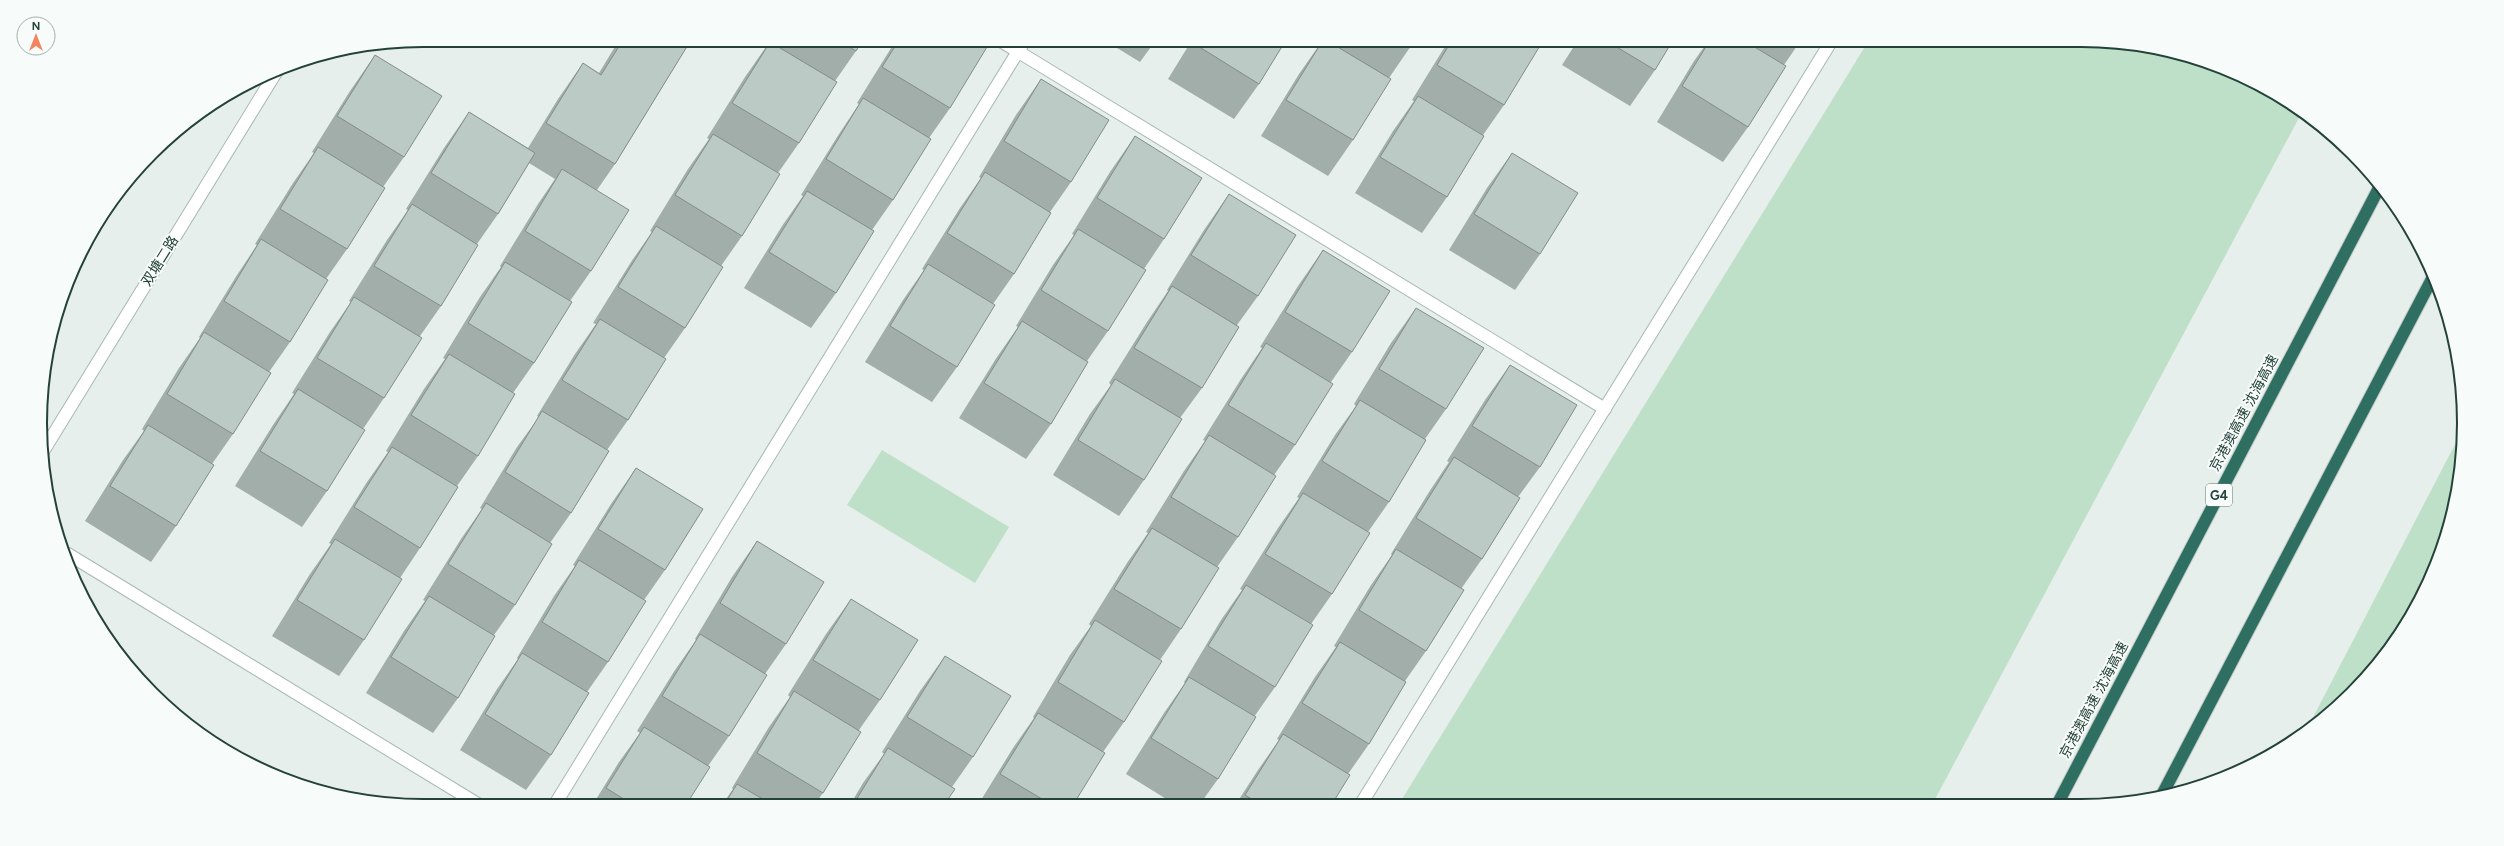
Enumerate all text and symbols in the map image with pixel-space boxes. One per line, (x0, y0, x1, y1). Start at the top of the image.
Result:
north arrow (16, 16, 56, 56)
text: N (32, 20, 40, 33)
street label: 双塘二路 (138, 233, 182, 289)
street label: 京港澳高速 沈海高速 (2206, 352, 2282, 474)
road number: G4 (2206, 484, 2232, 506)
street label: 京港澳高速 沈海高速 (2056, 639, 2132, 761)

